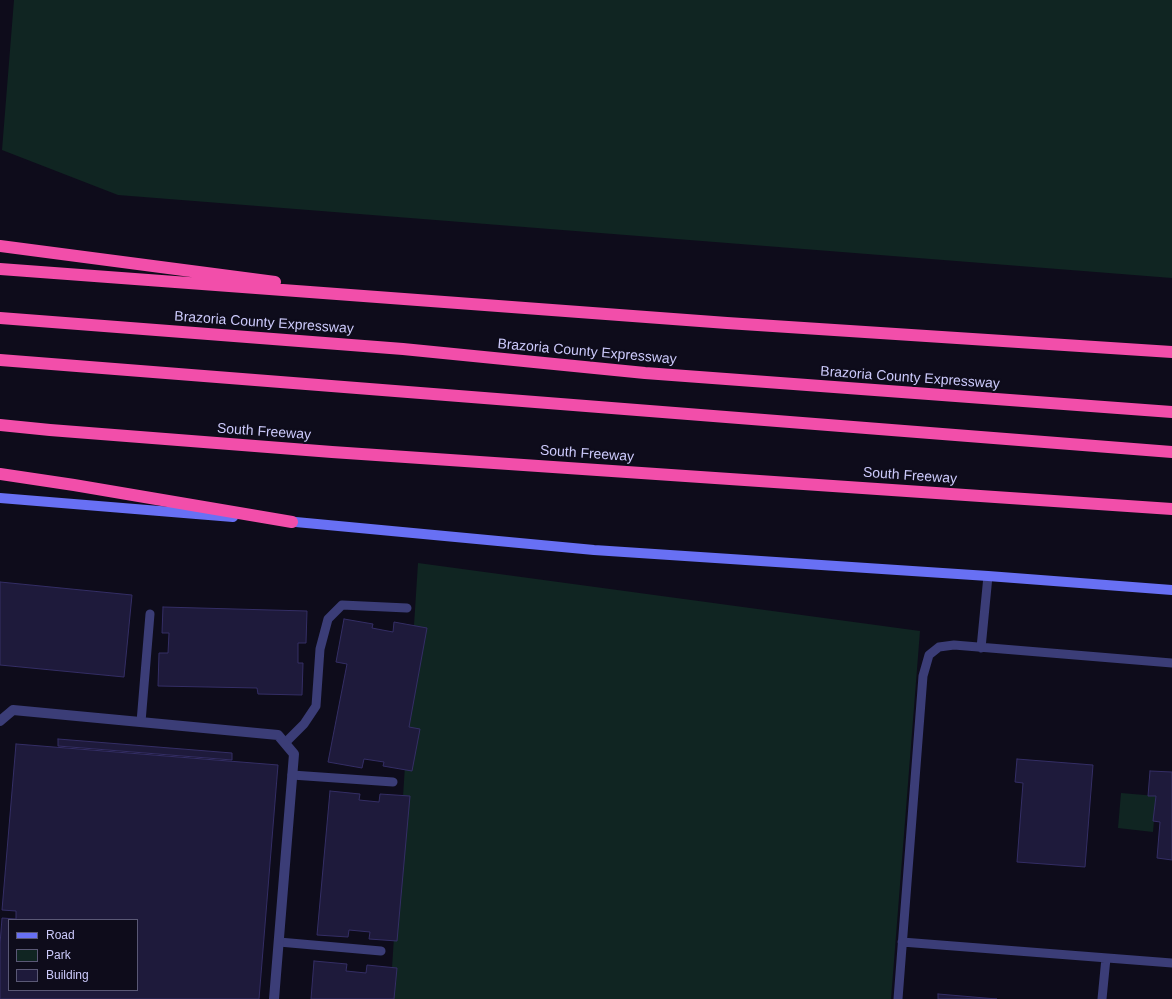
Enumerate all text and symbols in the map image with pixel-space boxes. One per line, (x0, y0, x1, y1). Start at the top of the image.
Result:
street label: Brazoria County Expressway (174, 308, 354, 338)
street label: Brazoria County Expressway (497, 336, 677, 368)
street label: Brazoria County Expressway (820, 363, 1000, 393)
street label: South Freeway (216, 420, 312, 444)
street label: South Freeway (539, 442, 635, 466)
street label: South Freeway (862, 464, 958, 488)
legend (8, 919, 138, 991)
text: Road (46, 928, 75, 942)
text: Park (46, 948, 71, 962)
text: Building (46, 968, 89, 982)

